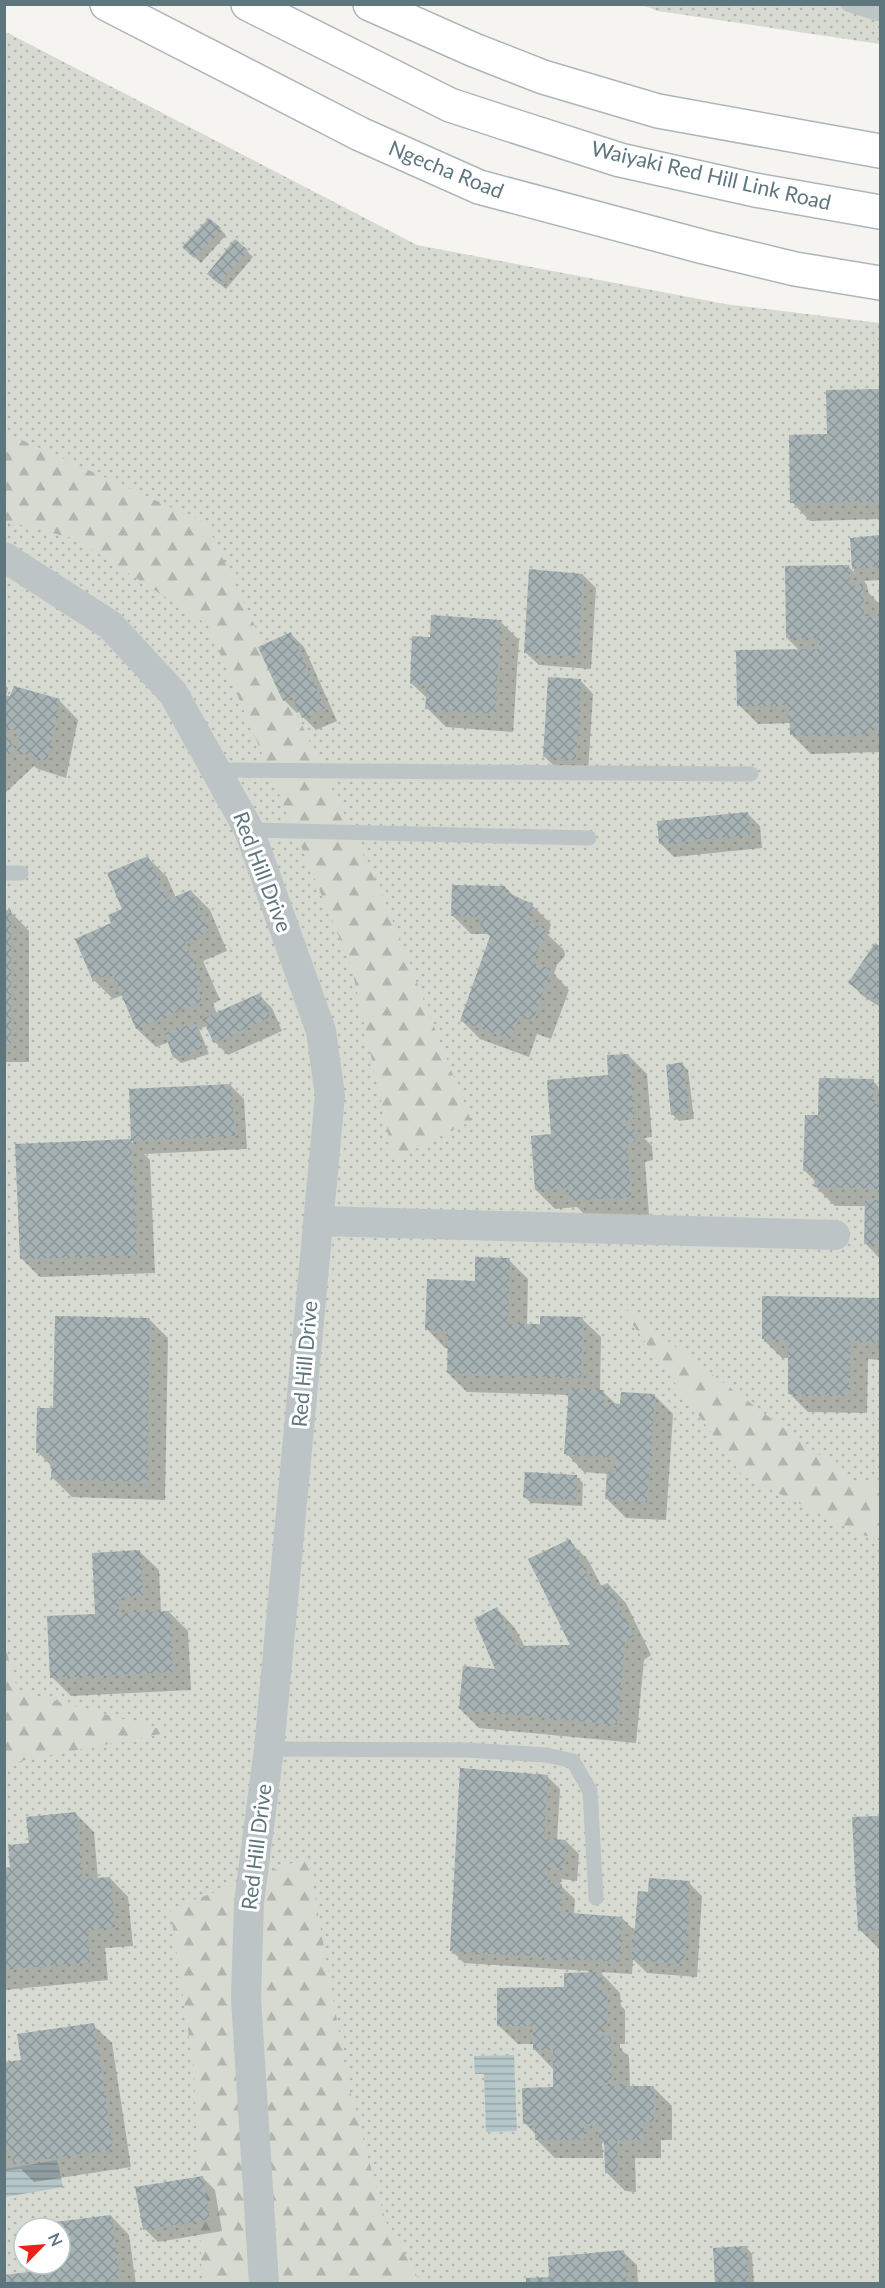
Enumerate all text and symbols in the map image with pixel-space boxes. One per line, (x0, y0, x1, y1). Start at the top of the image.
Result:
street label: Ngecha Road (385, 134, 508, 203)
street label: Waiyaki Red Hill Link Road (589, 135, 834, 214)
street label: Red Hill Drive (229, 808, 298, 935)
street label: Red Hill Drive (286, 1300, 321, 1428)
street label: Red Hill Drive (235, 1782, 276, 1911)
north arrow (12, 2216, 72, 2276)
text: N (45, 2230, 67, 2249)

